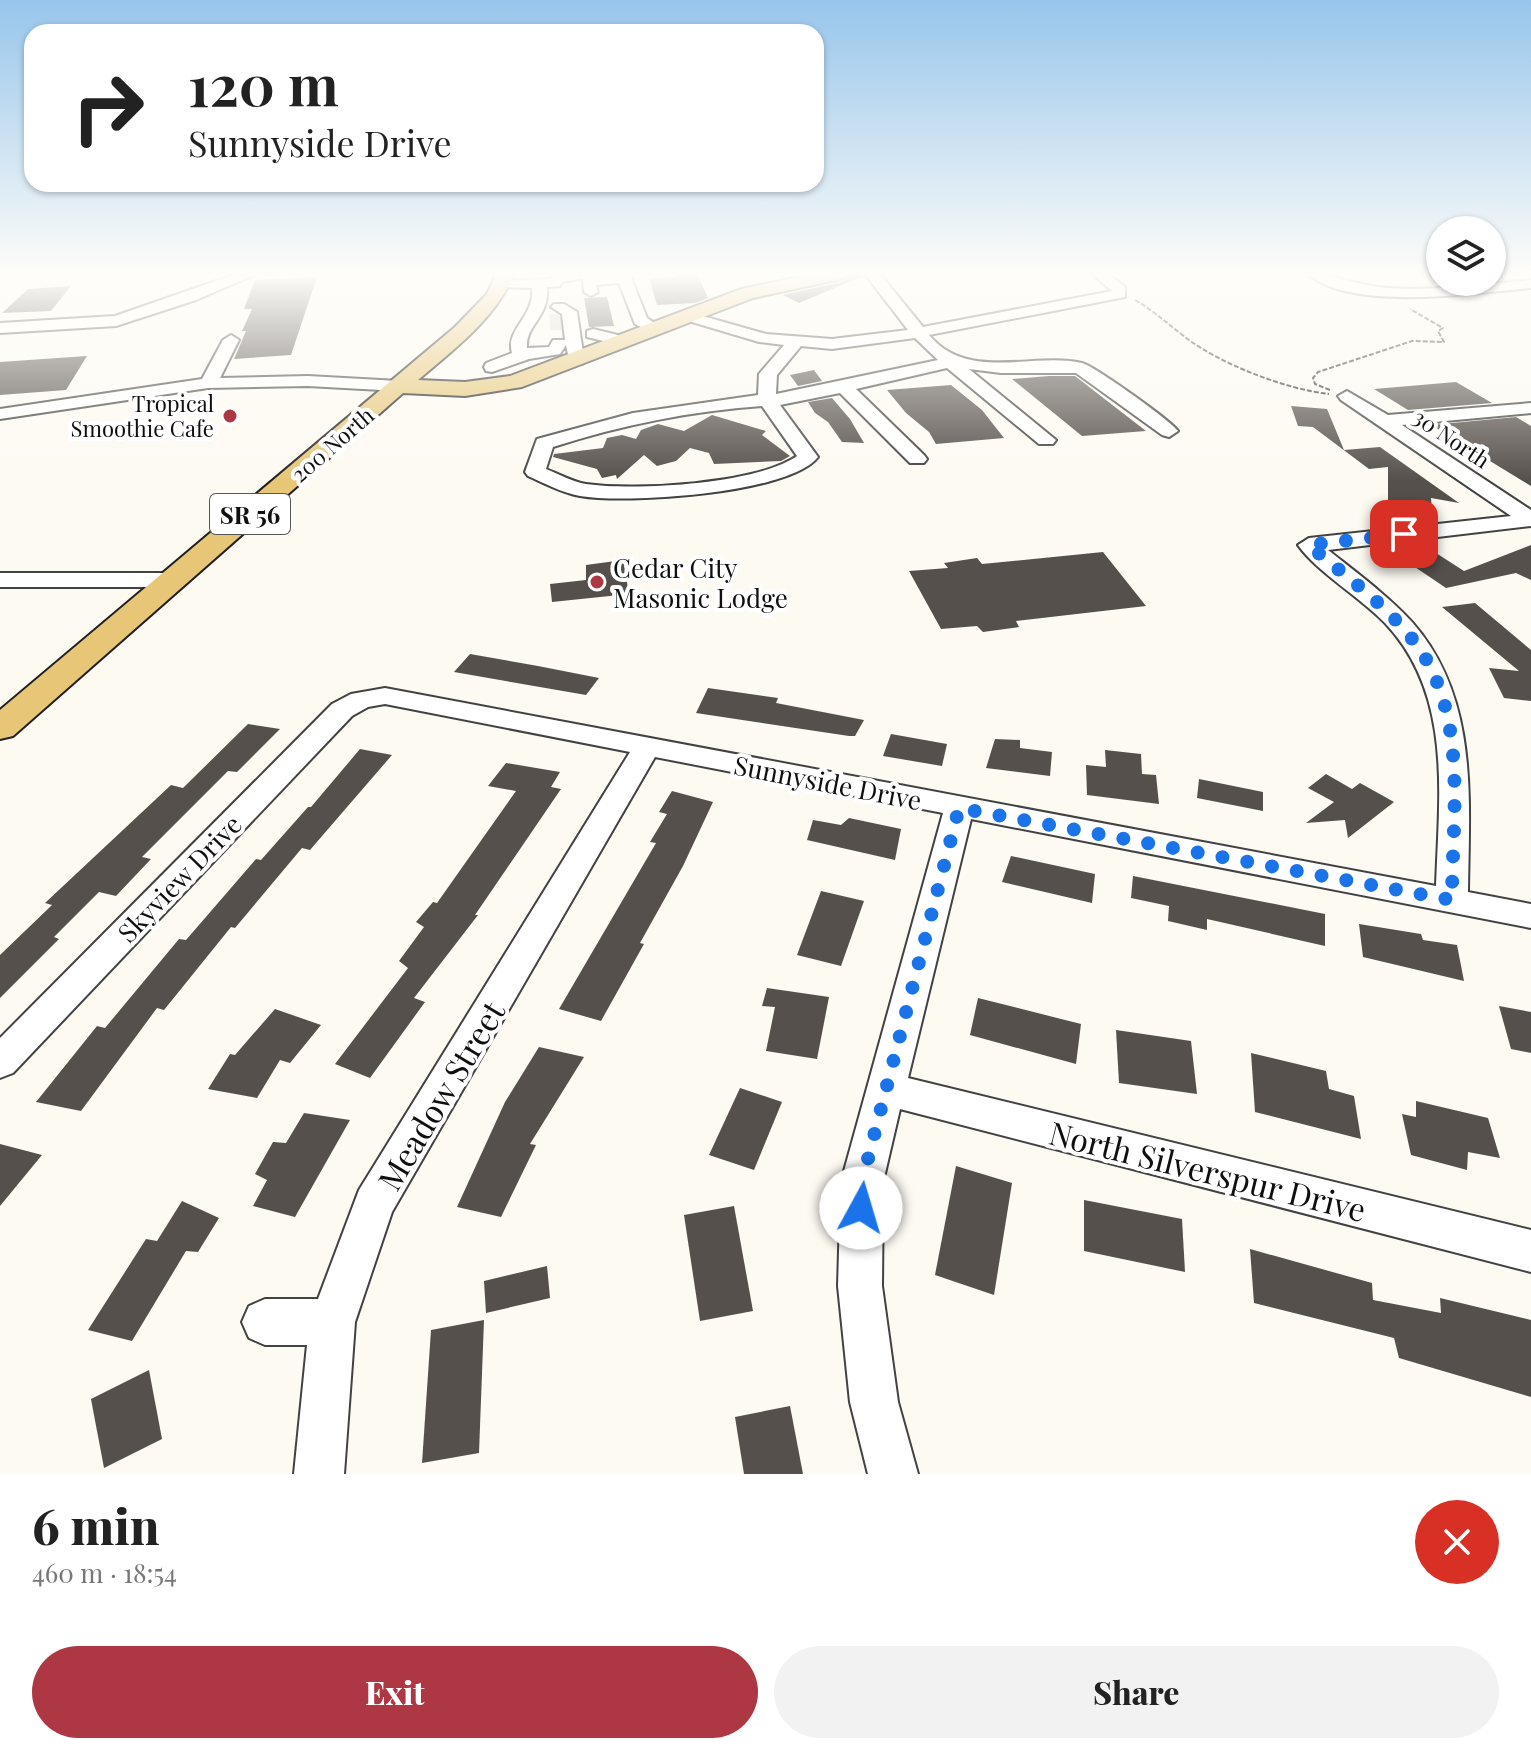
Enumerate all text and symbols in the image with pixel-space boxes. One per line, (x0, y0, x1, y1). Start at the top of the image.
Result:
text: 120 m (188, 46, 339, 121)
icon: right (56, 56, 160, 160)
text: Sunnyside Drive (188, 118, 452, 166)
map controls (1426, 216, 1506, 296)
button: layers (1426, 216, 1506, 296)
place label: Tropical Smoothie Cafe (71, 388, 214, 443)
street label: 200 North (284, 400, 380, 488)
street label: 30 North (1408, 401, 1496, 475)
marker: Tropical Smoothie Cafe (221, 407, 239, 425)
road number: SR 56 (210, 494, 290, 534)
pin (1370, 500, 1438, 568)
icon: arrive (1382, 512, 1426, 556)
place label: Cedar City Masonic Lodge (613, 550, 788, 615)
marker: Cedar City Masonic Lodge (588, 573, 606, 591)
street label: Sunnyside Drive (731, 747, 925, 817)
street label: Skyview Drive (109, 807, 249, 949)
street label: Meadow Street (367, 992, 514, 1197)
street label: North Silverspur Drive (1045, 1110, 1371, 1230)
position arrow (819, 1166, 903, 1250)
text: 6 min (32, 1493, 160, 1557)
button: close (1415, 1500, 1499, 1584)
text: 460 m · 18:54 (32, 1555, 177, 1590)
button: Exit (32, 1646, 758, 1738)
button: Share (774, 1646, 1499, 1738)

